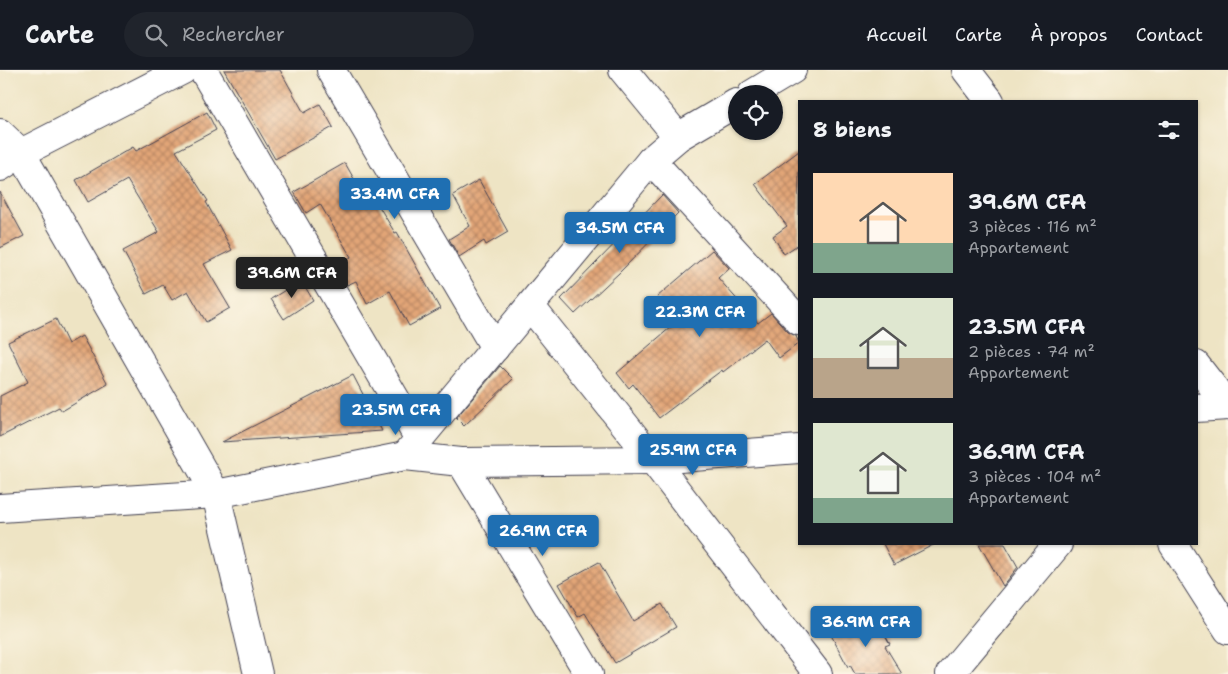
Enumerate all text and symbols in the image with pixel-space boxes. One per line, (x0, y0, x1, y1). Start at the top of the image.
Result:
search box (124, 12, 474, 57)
text: Carte (25, 19, 94, 51)
icon: search (142, 21, 170, 49)
text: Rechercher (182, 22, 285, 47)
text: Accueil (866, 23, 927, 47)
text: Carte (955, 23, 1002, 47)
text: À propos (1030, 23, 1108, 47)
text: Contact (1136, 23, 1203, 47)
map controls (728, 85, 783, 140)
button: locate (728, 85, 783, 140)
text: 8 biens (813, 116, 892, 144)
icon: filters (1155, 116, 1183, 144)
pin: 33.4M CFA (338, 178, 452, 220)
text: 33.4M CFA (350, 183, 440, 204)
text: 39.6M CFA (968, 188, 1086, 216)
icon: home (853, 193, 913, 253)
pin: 34.5M CFA (563, 212, 677, 254)
text: 3 pièces · 116 m² (968, 216, 1097, 237)
text: 34.5M CFA (575, 217, 665, 238)
text: Appartement (968, 237, 1069, 258)
pin: 39.6M CFA (235, 256, 349, 299)
text: 39.6M CFA (247, 262, 337, 283)
pin: 22.3M CFA (643, 296, 757, 338)
text: 22.3M CFA (655, 301, 745, 322)
text: 23.5M CFA (968, 313, 1085, 341)
icon: home (853, 318, 913, 378)
text: 2 pièces · 74 m² (968, 341, 1095, 362)
text: Appartement (968, 362, 1069, 383)
pin: 23.5M CFA (339, 394, 453, 436)
text: 23.5M CFA (351, 399, 441, 420)
pin: 25.9M CFA (636, 434, 750, 476)
text: 36.9M CFA (968, 438, 1085, 466)
text: 25.9M CFA (649, 439, 737, 460)
icon: home (853, 443, 913, 503)
text: 3 pièces · 104 m² (968, 466, 1101, 487)
text: Appartement (968, 487, 1069, 508)
pin: 26.9M CFA (486, 514, 600, 557)
text: 26.9M CFA (499, 520, 587, 541)
pin: 36.9M CFA (809, 606, 923, 648)
text: 36.9M CFA (822, 611, 910, 632)

